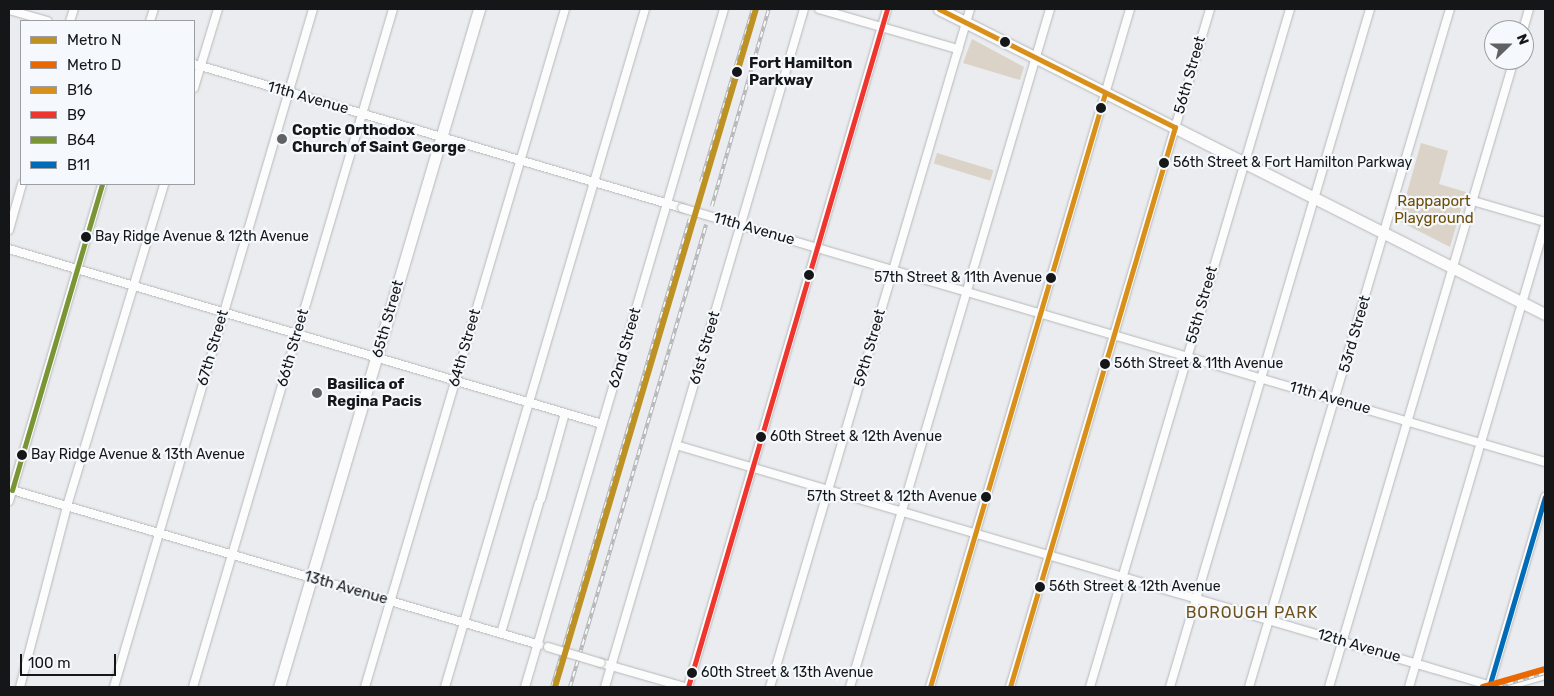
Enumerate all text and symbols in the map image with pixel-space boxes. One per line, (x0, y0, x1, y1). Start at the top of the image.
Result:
legend (20, 20, 195, 185)
north arrow (1484, 20, 1534, 70)
text: Metro N (67, 31, 121, 49)
text: N (1513, 32, 1532, 47)
street label: 56th Street (1170, 34, 1210, 116)
unlabelled marker (1000, 37, 1010, 47)
place label: Fort Hamilton Parkway (749, 54, 852, 89)
text: Metro D (67, 56, 121, 74)
marker: Fort Hamilton Parkway (729, 64, 745, 80)
street label: 11th Avenue (265, 78, 351, 118)
text: B16 (67, 81, 93, 99)
unlabelled marker (1096, 103, 1106, 113)
text: B9 (67, 106, 86, 124)
place label: Coptic Orthodox Church of Saint George (292, 121, 466, 156)
text: B64 (67, 131, 95, 149)
marker: Coptic Orthodox Church of Saint George (276, 133, 288, 145)
place label: 56th Street & Fort Hamilton Parkway (1173, 155, 1412, 171)
text: B11 (67, 156, 90, 174)
marker: 56th Street & Fort Hamilton Parkway (1159, 158, 1169, 168)
park label: Rappaport Playground (1394, 192, 1474, 227)
street label: 11th Avenue (711, 209, 797, 249)
place label: Bay Ridge Avenue & 12th Avenue (95, 229, 310, 245)
marker: Bay Ridge Avenue & 12th Avenue (81, 232, 91, 242)
street label: 55th Street (1182, 264, 1222, 346)
unlabelled marker (804, 270, 814, 280)
place label: 57th Street & 11th Avenue (874, 270, 1042, 286)
marker: 57th Street & 11th Avenue (1046, 273, 1056, 283)
street label: 65th Street (368, 278, 408, 360)
street label: 53rd Street (1335, 293, 1375, 375)
street label: 62nd Street (605, 306, 645, 390)
street label: 66th Street (273, 307, 313, 389)
street label: 64th Street (445, 307, 485, 389)
street label: 59th Street (850, 307, 890, 389)
street label: 67th Street (194, 308, 232, 388)
street label: 61st Street (686, 309, 724, 387)
place label: 56th Street & 11th Avenue (1114, 356, 1284, 372)
marker: 56th Street & 11th Avenue (1100, 359, 1110, 369)
place label: Basilica of Regina Pacis (327, 375, 422, 410)
street label: 11th Avenue (1287, 378, 1373, 418)
marker: Basilica of Regina Pacis (311, 387, 323, 399)
place label: 60th Street & 12th Avenue (770, 429, 942, 445)
marker: 60th Street & 12th Avenue (756, 432, 766, 442)
place label: Bay Ridge Avenue & 13th Avenue (31, 447, 246, 463)
marker: Bay Ridge Avenue & 13th Avenue (17, 450, 27, 460)
place label: 57th Street & 12th Avenue (806, 489, 977, 505)
marker: 57th Street & 12th Avenue (981, 492, 991, 502)
street label: 13th Avenue (302, 567, 390, 609)
place label: 56th Street & 12th Avenue (1049, 579, 1221, 595)
marker: 56th Street & 12th Avenue (1035, 582, 1045, 592)
district label: BOROUGH PARK (1184, 603, 1320, 623)
street label: 12th Avenue (1315, 625, 1403, 667)
scale bar (22, 644, 119, 676)
text: 100 m (28, 654, 70, 672)
place label: 60th Street & 13th Avenue (701, 665, 874, 681)
marker: 60th Street & 13th Avenue (687, 668, 697, 678)

